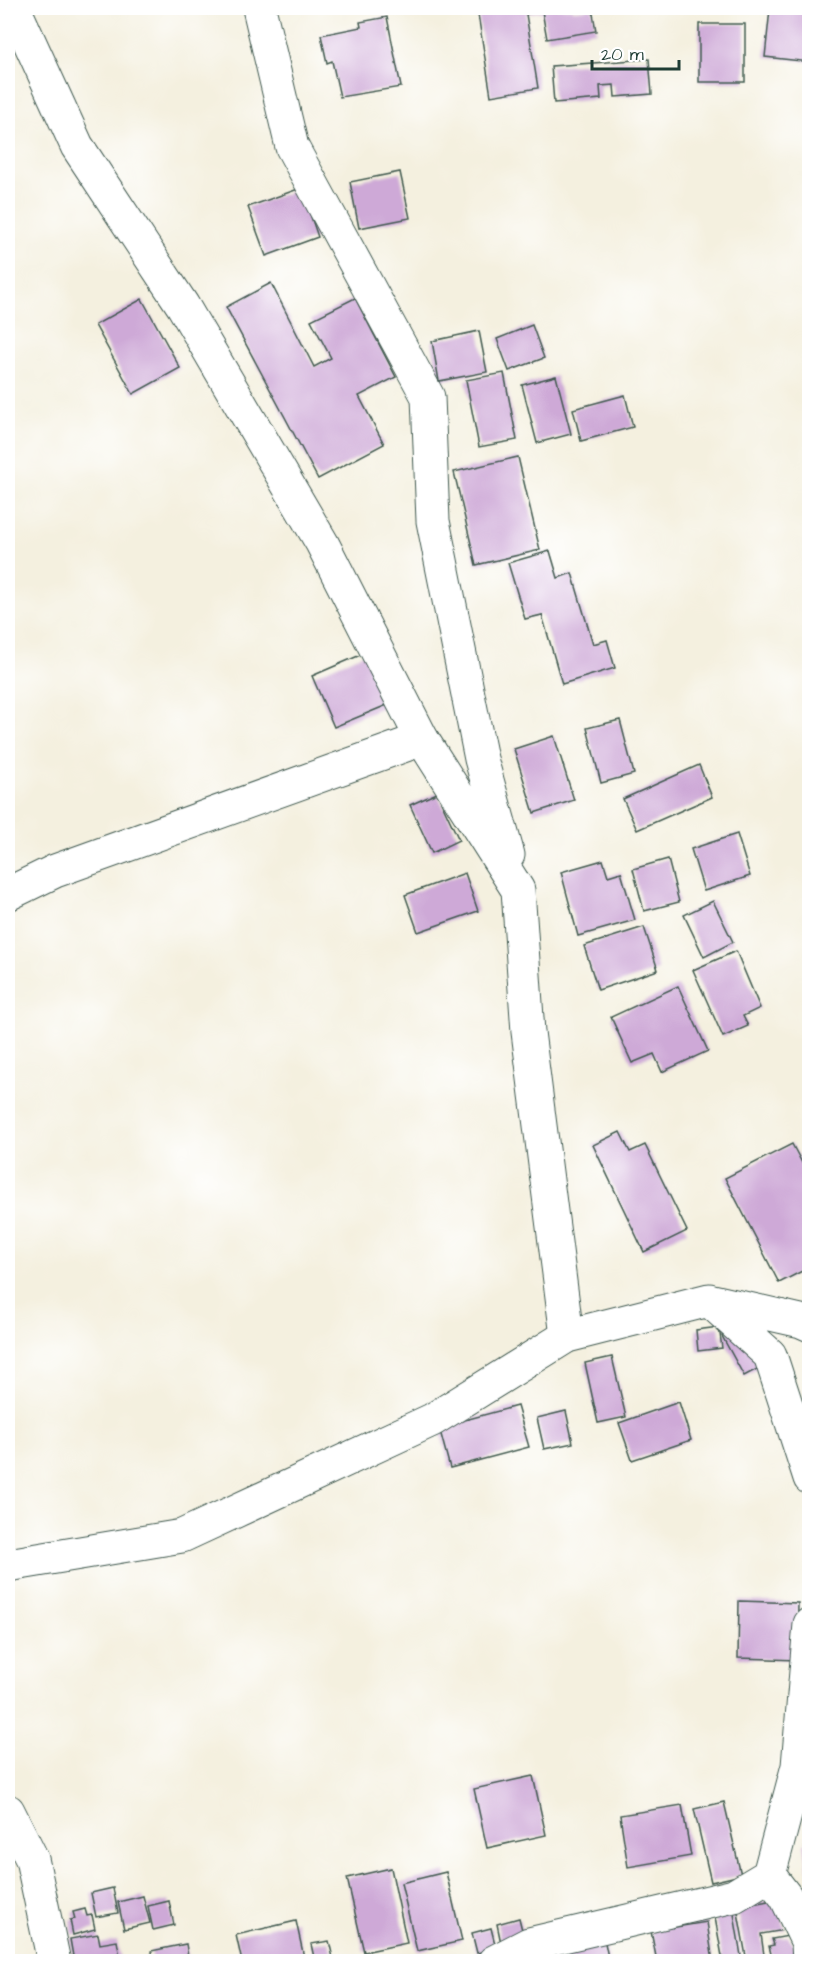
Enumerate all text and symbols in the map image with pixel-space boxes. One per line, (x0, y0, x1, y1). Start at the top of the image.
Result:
scale bar (592, 33, 679, 71)
text: 20 m (601, 42, 644, 67)

